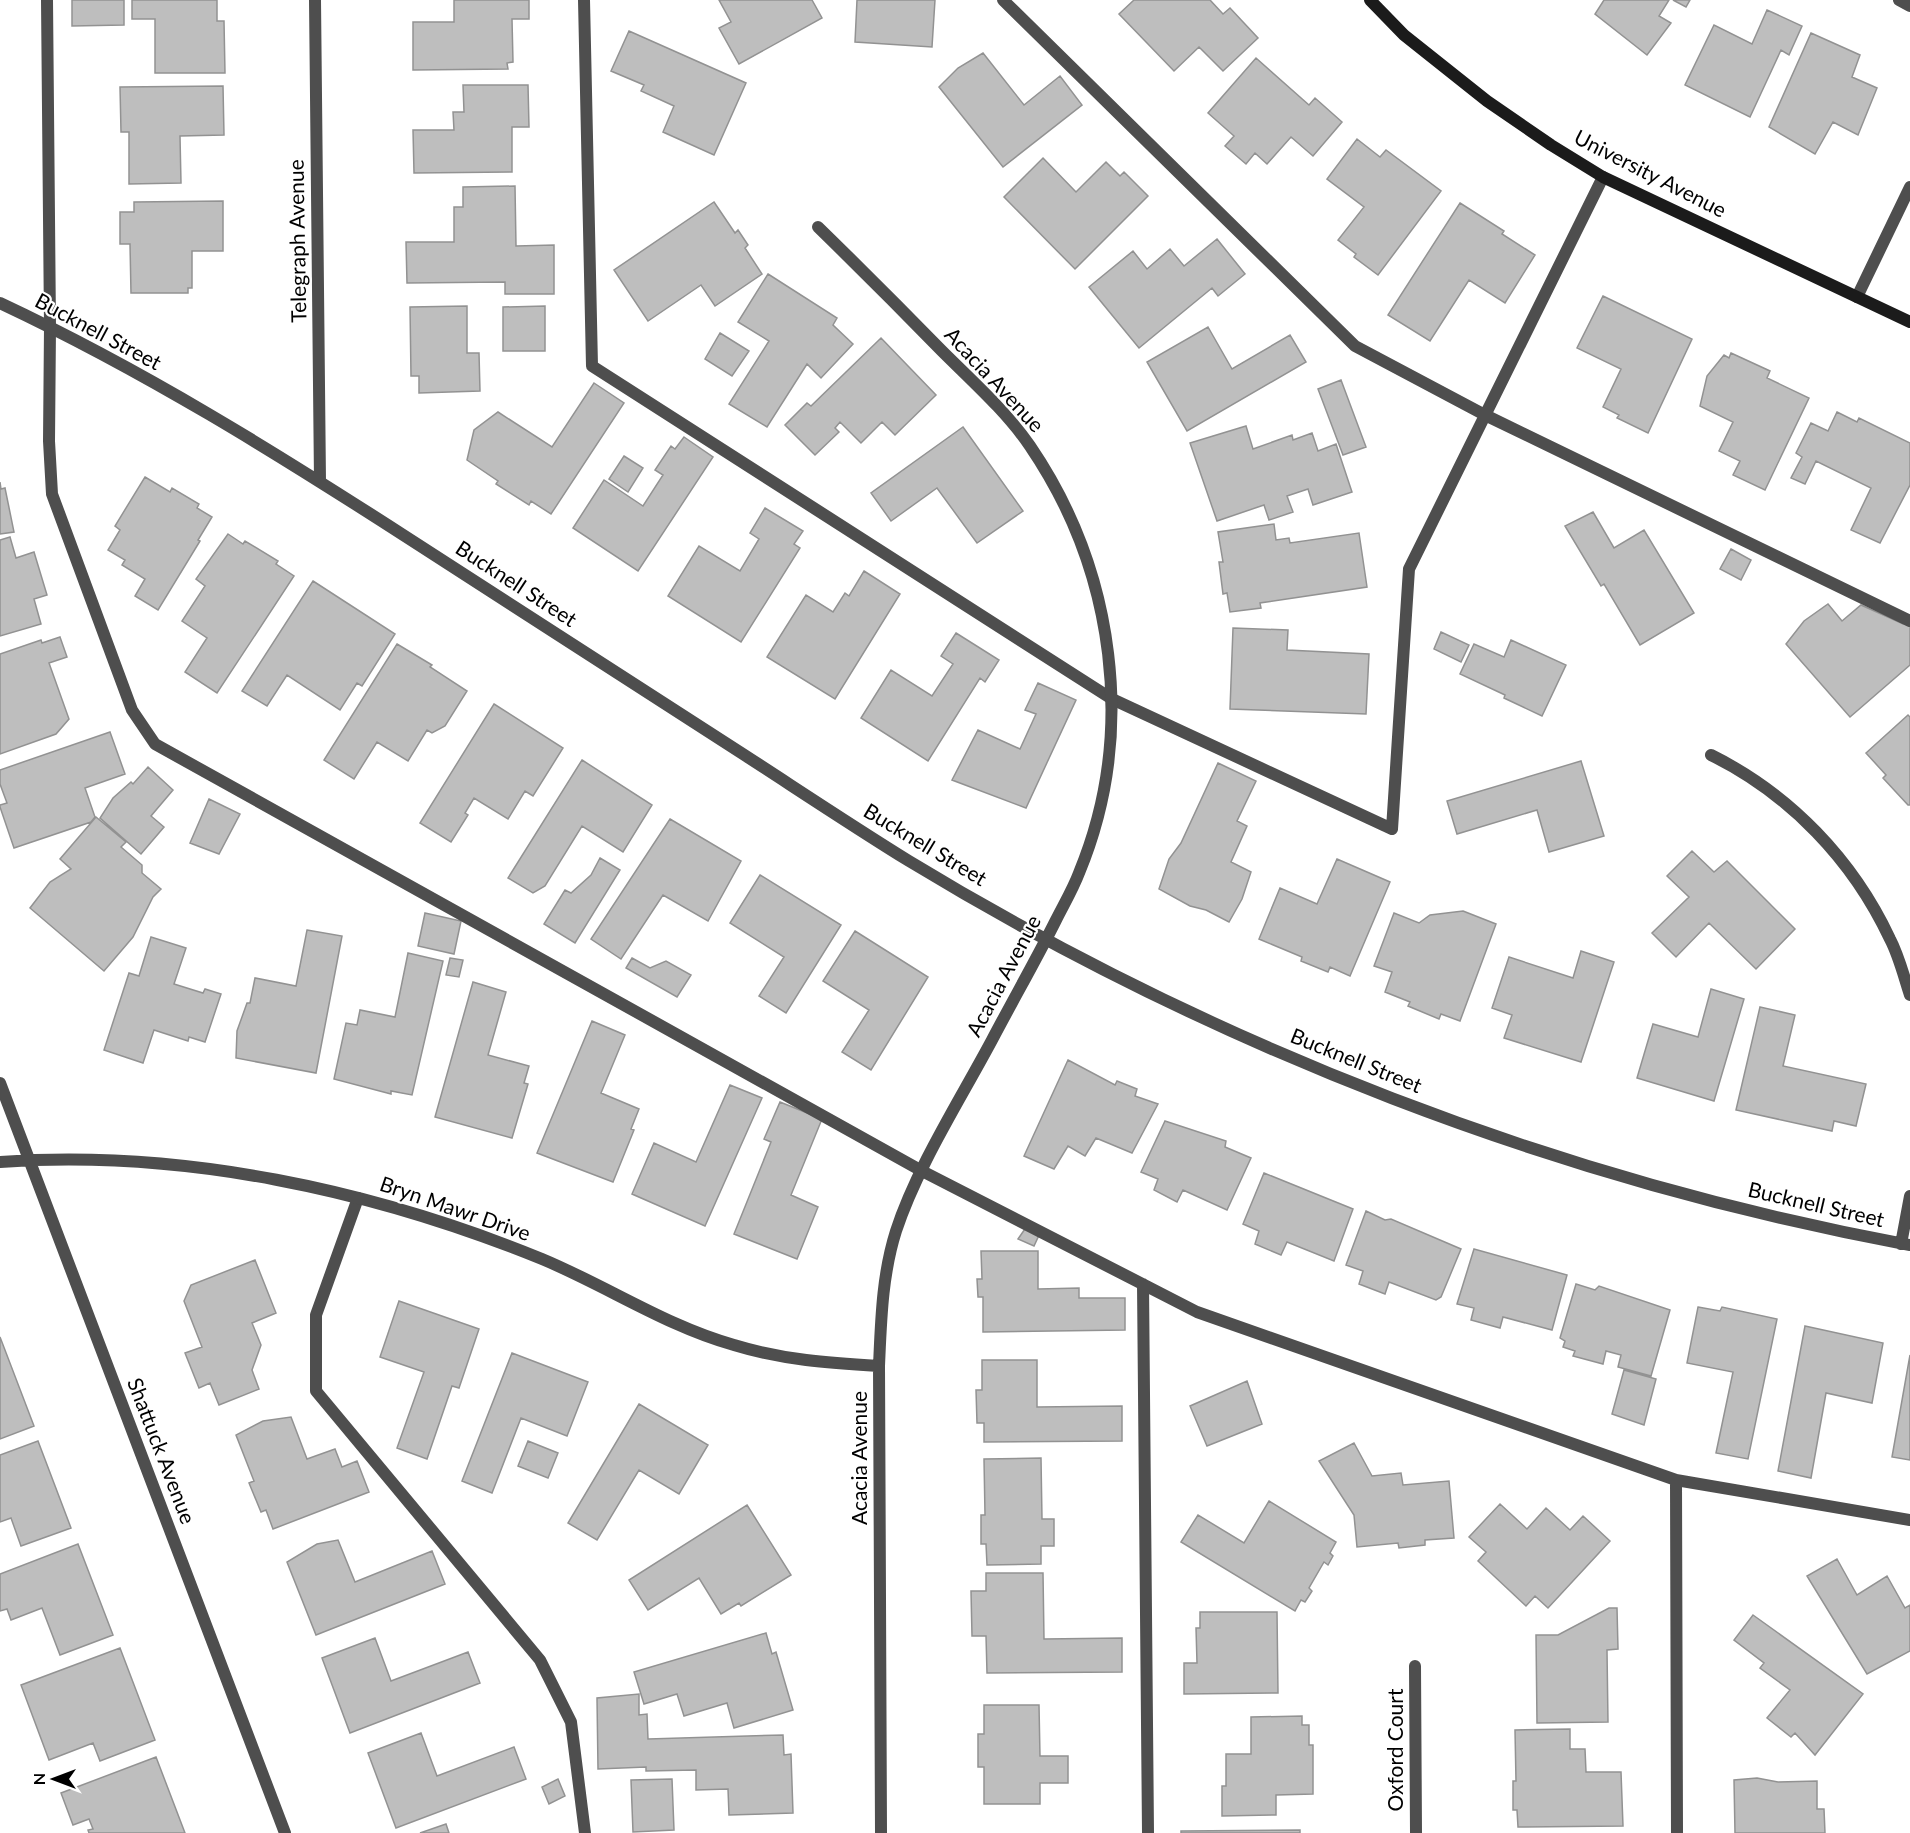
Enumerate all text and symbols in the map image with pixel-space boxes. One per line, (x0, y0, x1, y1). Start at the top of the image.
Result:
street label: University Avenue (1570, 124, 1731, 222)
street label: Telegraph Avenue (283, 159, 310, 323)
street label: Bucknell Street (31, 287, 166, 375)
street label: Acacia Avenue (940, 321, 1050, 437)
street label: Bucknell Street (452, 534, 582, 631)
street label: Bucknell Street (860, 797, 992, 891)
street label: Acacia Avenue (960, 910, 1045, 1040)
street label: Bucknell Street (1287, 1022, 1426, 1097)
street label: Bryn Mawr Drive (377, 1170, 534, 1245)
street label: Bucknell Street (1746, 1176, 1887, 1231)
street label: Shattuck Avenue (123, 1374, 202, 1527)
street label: Acacia Avenue (846, 1391, 871, 1525)
street label: Oxford Court (1382, 1688, 1407, 1811)
north arrow (24, 1749, 84, 1809)
text: N (29, 1773, 48, 1785)

